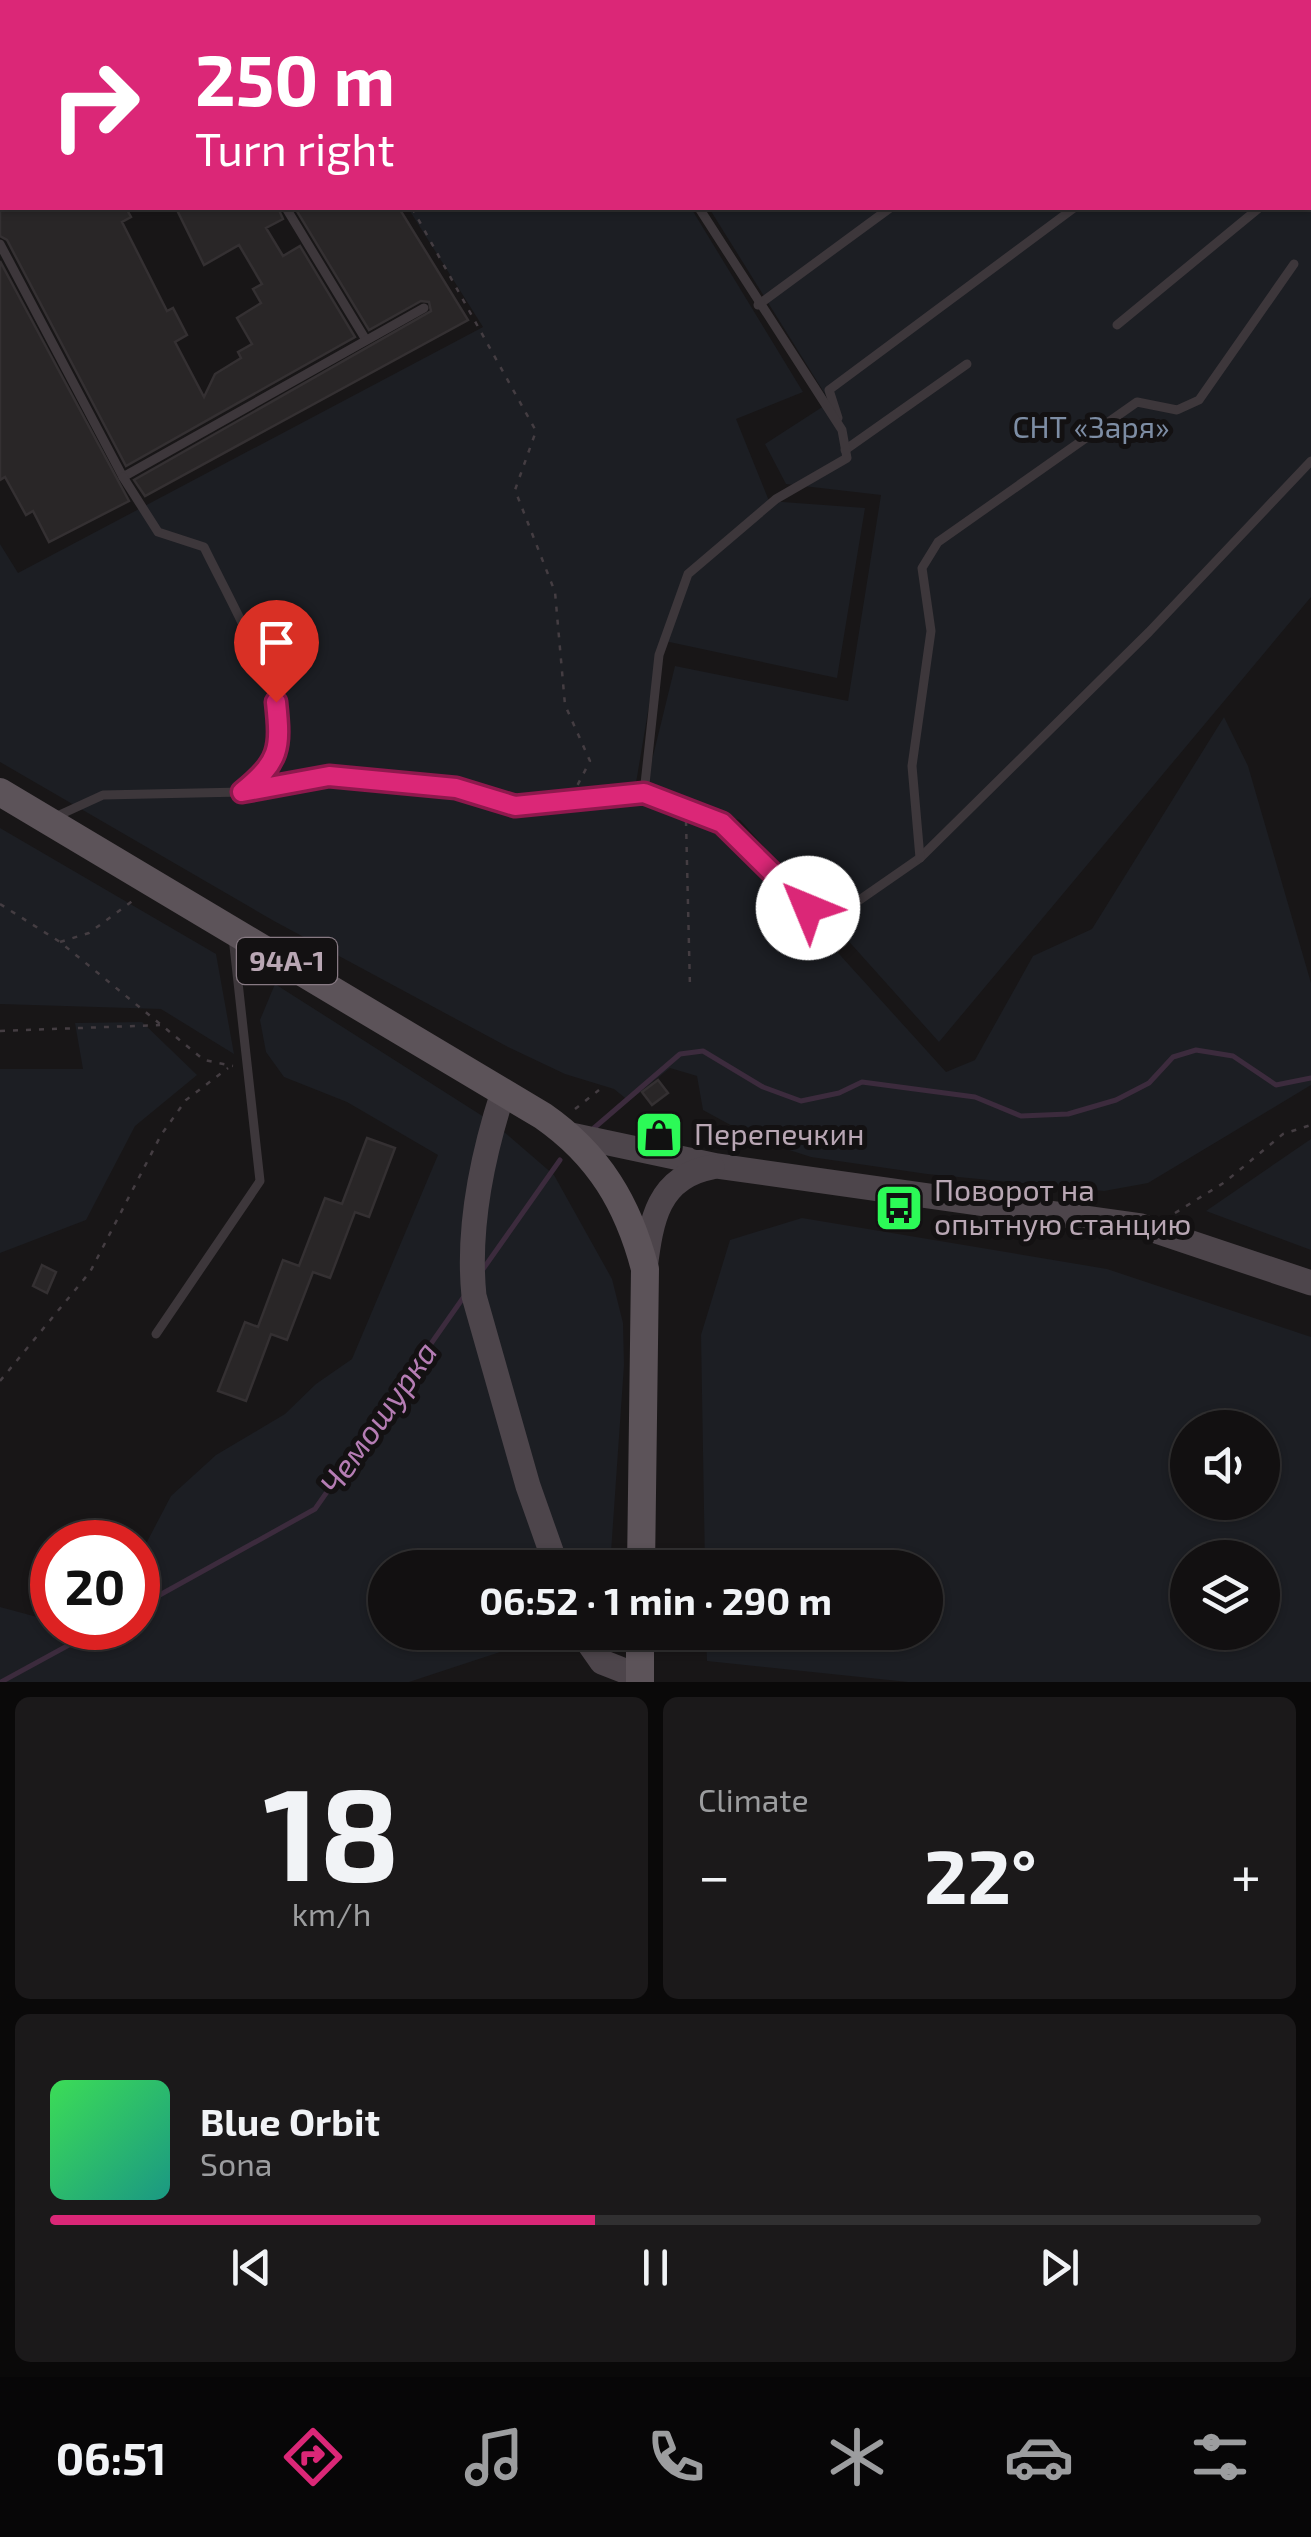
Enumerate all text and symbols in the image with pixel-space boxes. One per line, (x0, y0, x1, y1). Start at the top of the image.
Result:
text: 250 m (195, 36, 395, 120)
icon: right (30, 40, 160, 170)
text: Turn right (195, 121, 395, 175)
park label: СНТ «Заря» (1012, 408, 1170, 444)
pin (234, 600, 319, 703)
icon: arrive (249, 615, 304, 670)
position arrow (756, 856, 860, 960)
road number: 94А-1 (237, 938, 337, 984)
shop icon: Перепечкин (633, 1109, 685, 1161)
place label: Перепечкин (694, 1115, 865, 1151)
place label: Поворот на опытную станцию (934, 1171, 1191, 1242)
bus stop icon: Поворот на опытную станцию (873, 1182, 925, 1234)
water label: Чемошурка (311, 1333, 444, 1500)
map controls (1170, 1410, 1280, 1650)
button: sound (1170, 1410, 1280, 1520)
speed limit sign: 20 (30, 1520, 160, 1650)
button: layers (1170, 1540, 1280, 1650)
text: 06:52 · 1 min · 290 m (479, 1577, 832, 1623)
text: 18 (263, 1751, 400, 1907)
text: Climate (698, 1780, 809, 1818)
text: 22° (924, 1829, 1037, 1919)
text: − (698, 1841, 730, 1907)
text: + (1231, 1841, 1261, 1907)
text: km/h (292, 1894, 371, 1932)
text: Blue Orbit (200, 2098, 380, 2144)
text: Sona (200, 2144, 272, 2182)
icon: previous (224, 2240, 279, 2295)
icon: pause (628, 2240, 683, 2295)
icon: next (1032, 2240, 1087, 2295)
icon: directions (278, 2422, 348, 2492)
icon: music (459, 2422, 529, 2492)
icon: phone (641, 2422, 711, 2492)
icon: climate (822, 2422, 892, 2492)
icon: car (1004, 2422, 1074, 2492)
icon: filters (1185, 2422, 1255, 2492)
text: 06:51 (56, 2430, 167, 2484)

